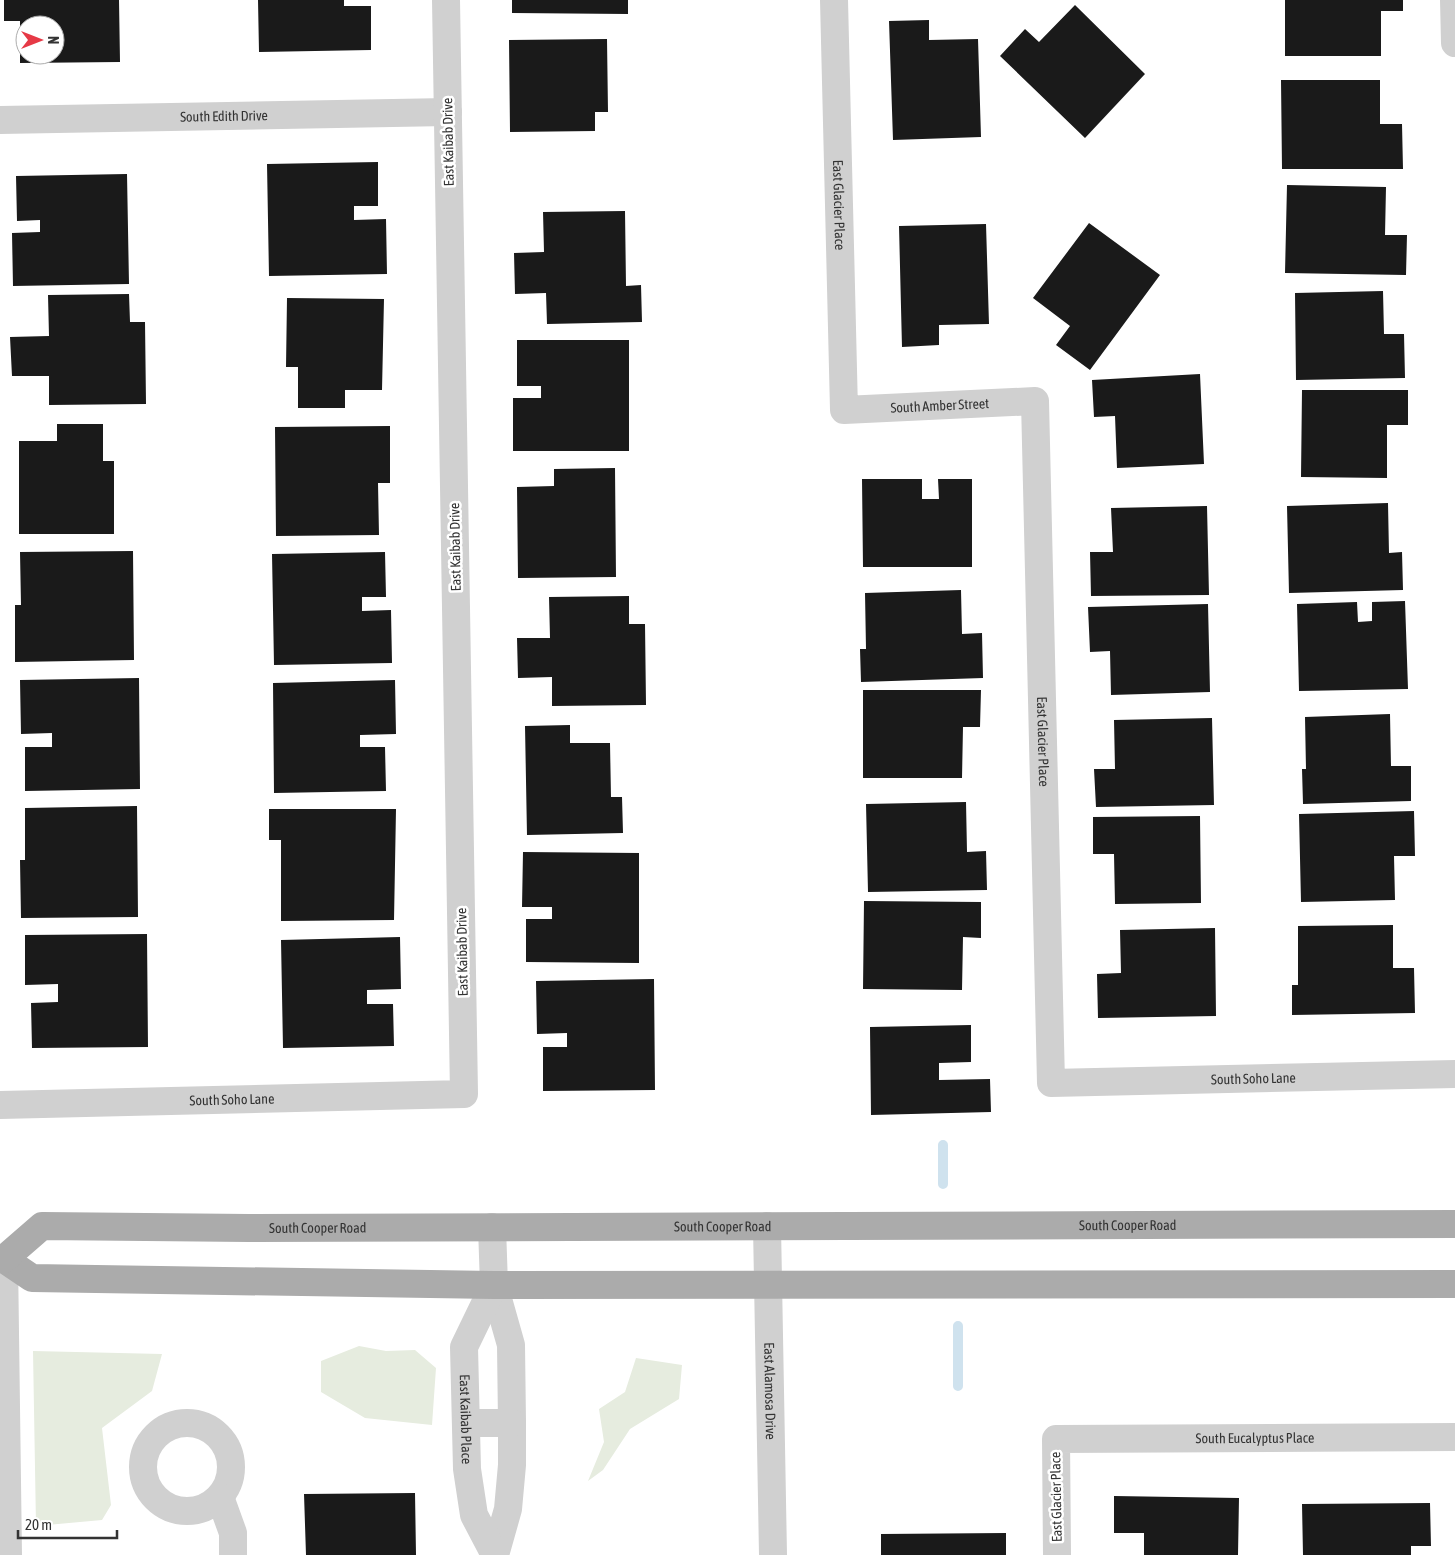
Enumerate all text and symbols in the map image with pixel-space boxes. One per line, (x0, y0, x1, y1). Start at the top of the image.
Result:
north arrow (15, 15, 65, 65)
text: N (45, 36, 61, 44)
street label: East Kaibab Drive (439, 98, 457, 186)
street label: South Edith Drive (180, 107, 268, 125)
street label: East Glacier Place (830, 159, 848, 250)
street label: South Amber Street (890, 395, 990, 416)
street label: East Kaibab Drive (446, 503, 464, 591)
street label: East Glacier Place (1034, 696, 1052, 787)
street label: East Kaibab Drive (453, 908, 471, 996)
street label: South Soho Lane (1211, 1070, 1296, 1087)
street label: South Soho Lane (189, 1090, 275, 1109)
street label: South Cooper Road (1079, 1217, 1176, 1233)
street label: South Cooper Road (674, 1218, 771, 1235)
street label: South Cooper Road (269, 1220, 366, 1236)
street label: East Alamosa Drive (761, 1342, 779, 1440)
street label: East Kaibab Place (457, 1374, 475, 1464)
street label: South Eucalyptus Place (1196, 1430, 1314, 1446)
street label: East Glacier Place (1047, 1452, 1065, 1542)
scale bar (18, 1508, 116, 1540)
text: 20 m (25, 1516, 52, 1533)

